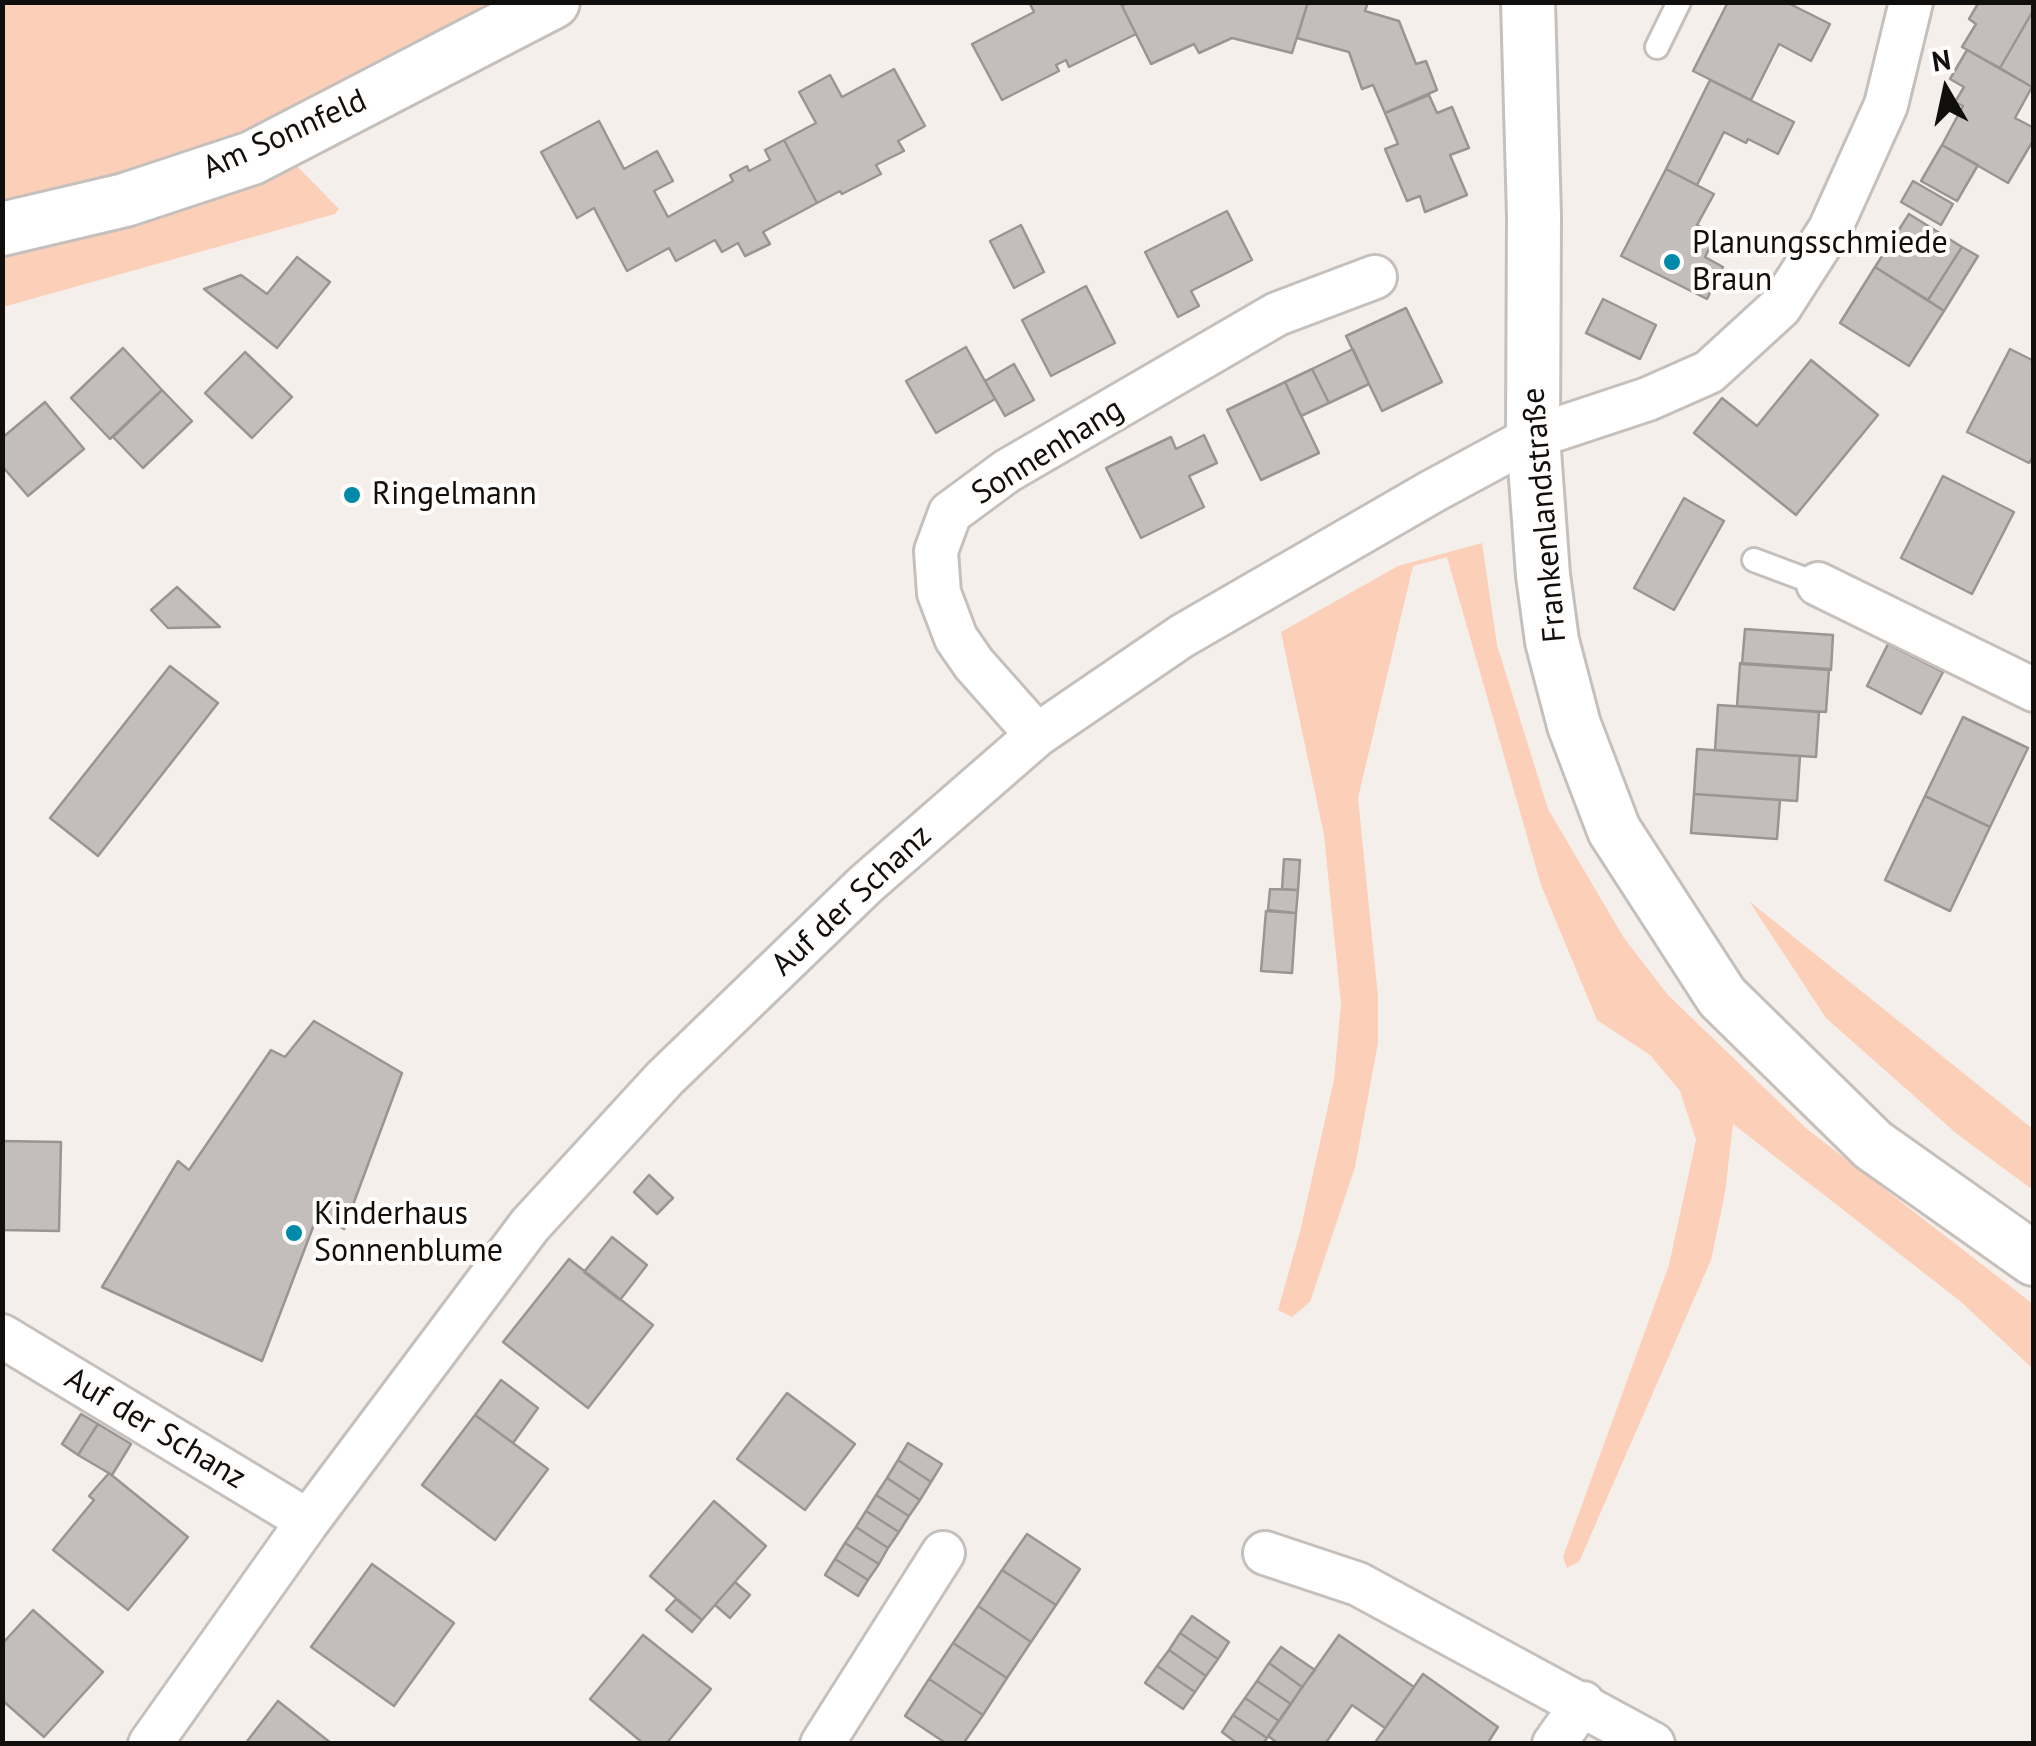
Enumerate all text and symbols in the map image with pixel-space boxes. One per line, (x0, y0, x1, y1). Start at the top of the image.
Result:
north arrow (1896, 40, 1996, 140)
text: N (1929, 40, 1953, 80)
street label: Am Sonnfeld (197, 82, 373, 188)
place label: Planungsschmiede Braun (1692, 225, 1948, 300)
marker: Planungsschmiede Braun (1661, 251, 1683, 273)
street label: Frankenlandstraße (1515, 386, 1575, 644)
street label: Sonnenhang (965, 390, 1131, 514)
place label: Ringelmann (372, 476, 537, 514)
marker: Ringelmann (341, 484, 363, 506)
street label: Auf der Schanz (764, 817, 940, 985)
place label: Kinderhaus Sonnenblume (314, 1196, 503, 1271)
marker: Kinderhaus Sonnenblume (283, 1222, 305, 1244)
street label: Auf der Schanz (58, 1360, 252, 1498)

